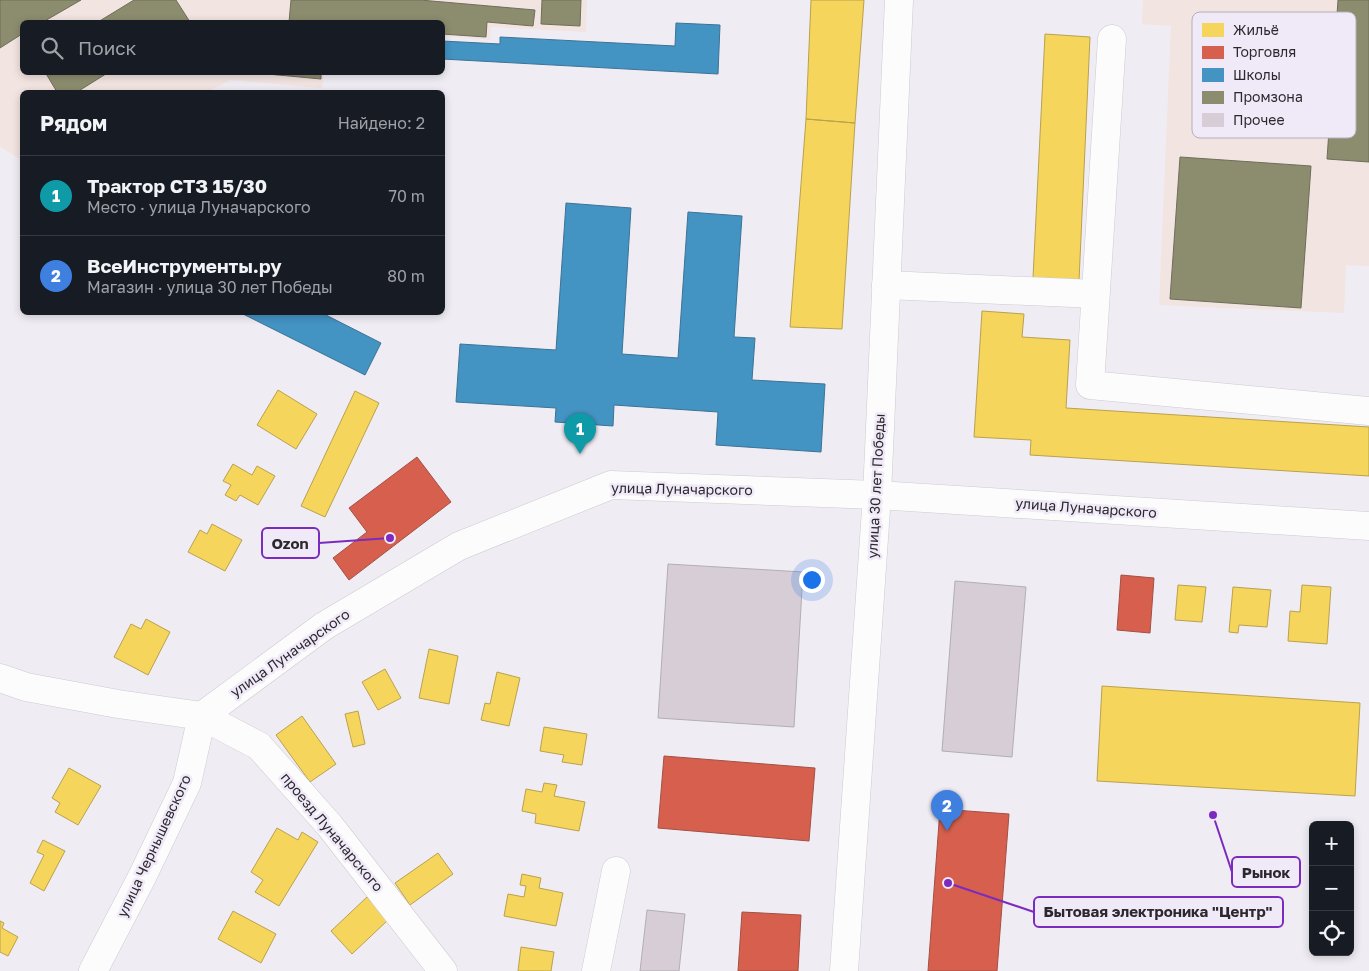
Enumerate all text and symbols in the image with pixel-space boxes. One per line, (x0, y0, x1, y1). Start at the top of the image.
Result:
legend (1192, 12, 1356, 138)
search box (20, 20, 445, 75)
text: Жильё (1233, 21, 1279, 38)
icon: search (38, 34, 66, 62)
text: Поиск (78, 36, 137, 59)
text: Торговля (1233, 43, 1296, 60)
text: Школы (1233, 66, 1281, 83)
text: Промзона (1233, 88, 1303, 105)
text: Рядом (40, 110, 107, 136)
text: Прочее (1233, 111, 1285, 128)
text: Найдено: 2 (338, 113, 425, 133)
text: Трактор СТЗ 15/30 (87, 174, 267, 197)
text: 1 (52, 186, 60, 206)
text: 70 m (388, 186, 425, 206)
text: Место · улица Луначарского (87, 197, 311, 217)
text: ВсеИнструменты.ру (87, 254, 282, 277)
text: 2 (51, 266, 61, 286)
text: 80 m (387, 266, 425, 286)
text: Магазин · улица 30 лет Победы (87, 277, 333, 297)
pin: 1 (564, 413, 596, 454)
street label: улица 30 лет Победы (863, 413, 888, 559)
street label: улица Луначарского (611, 479, 753, 498)
street label: улица Луначарского (1015, 494, 1157, 521)
callout: Ozon (262, 528, 319, 558)
text: Ozon (271, 534, 309, 552)
your location (799, 567, 825, 593)
street label: улица Луначарского (227, 605, 353, 700)
street label: проезд Луначарского (278, 769, 387, 895)
street label: улица Чернышевского (113, 772, 194, 920)
pin: 2 (931, 790, 963, 831)
map controls (1309, 821, 1354, 956)
button: + (1309, 821, 1354, 866)
callout: Рынок (1232, 857, 1300, 887)
text: Рынок (1242, 863, 1290, 881)
button: − (1309, 866, 1354, 911)
callout: Бытовая электроника "Центр" (1034, 897, 1283, 927)
text: Бытовая электроника "Центр" (1044, 902, 1272, 920)
button: locate (1309, 911, 1354, 956)

